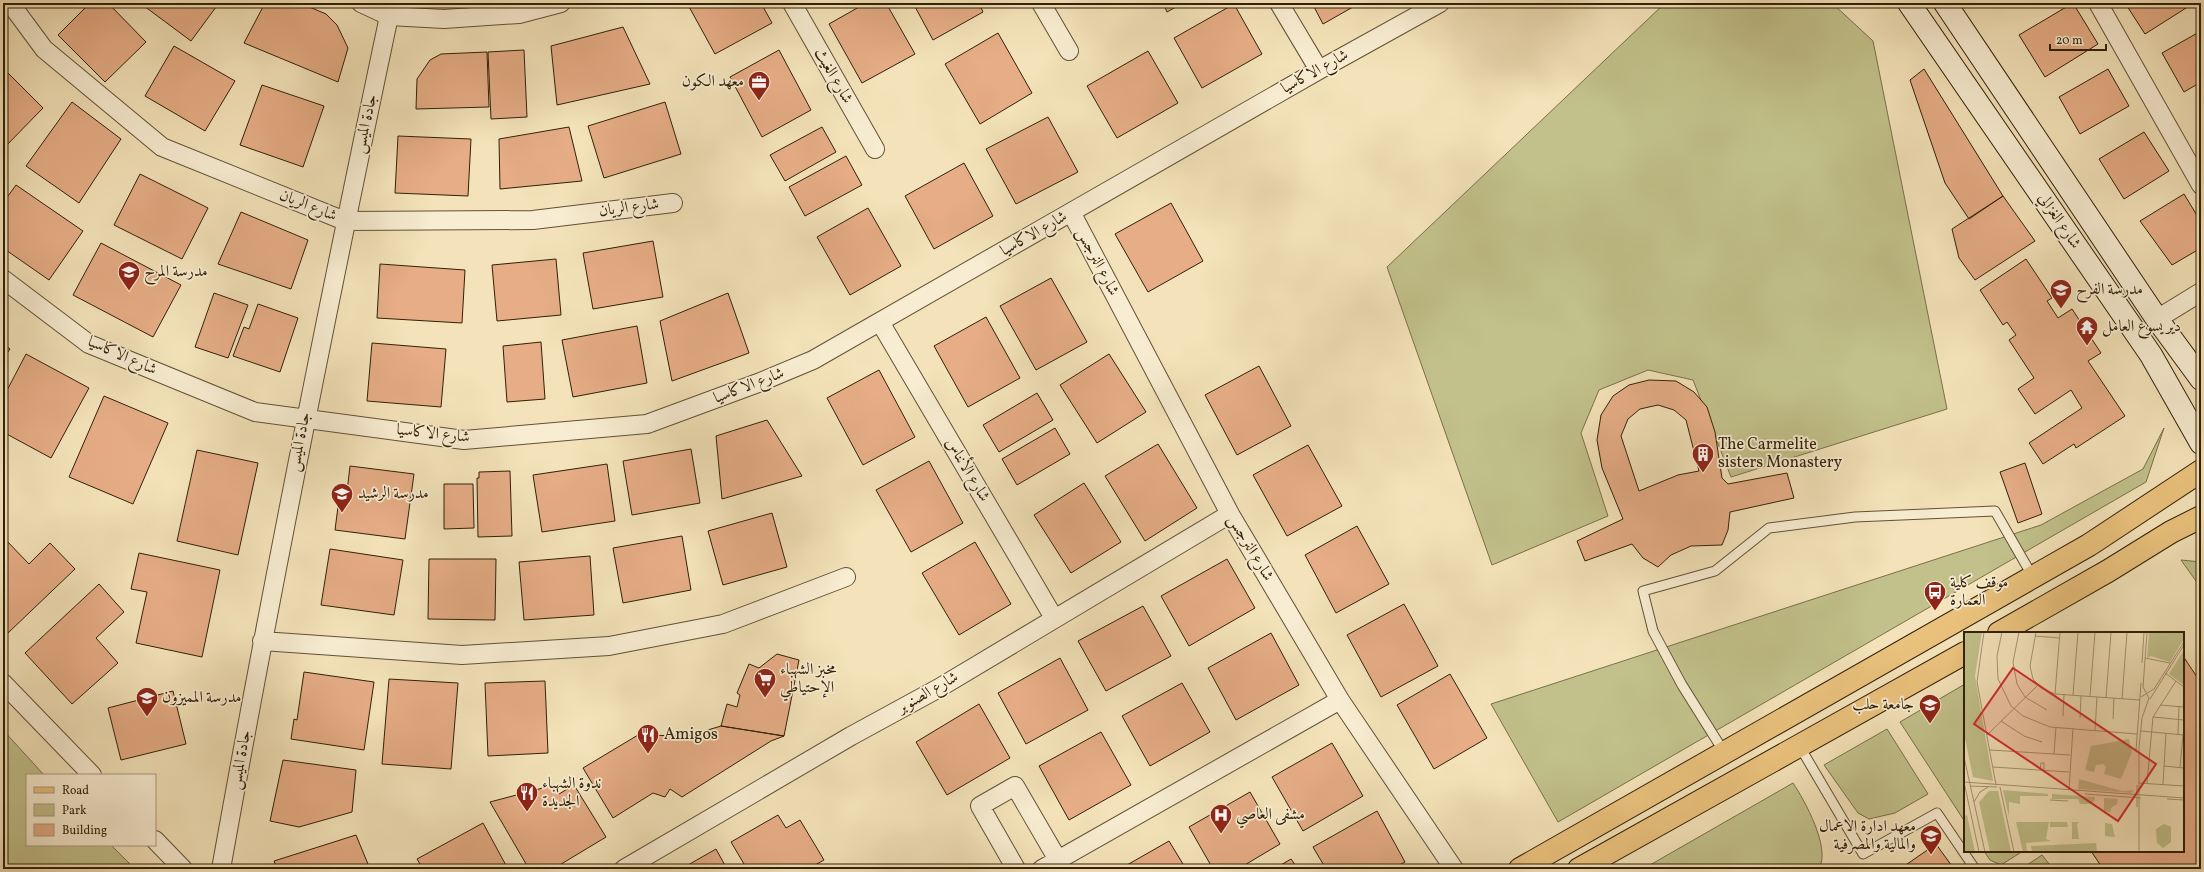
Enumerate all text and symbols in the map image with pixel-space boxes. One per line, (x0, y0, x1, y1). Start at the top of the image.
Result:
scale bar (2050, 26, 2106, 52)
text: 20 m (2056, 33, 2083, 49)
street label: شارع الغيث (807, 44, 858, 108)
street label: شارع الاكاسيا (1277, 44, 1353, 100)
office icon: معهد الكون (746, 69, 772, 102)
place label: معهد الكون (682, 71, 744, 93)
street label: جادة الميس (349, 92, 383, 156)
street label: شارع الريان (276, 184, 340, 228)
street label: شارع الغزالي (2031, 189, 2086, 254)
street label: شارع الريان (598, 193, 660, 224)
street label: شارع الاكاسيا (997, 206, 1072, 263)
street label: شارع النرجس (1069, 224, 1124, 300)
school or university icon: مدرسة المرح (116, 259, 142, 292)
place label: مدرسة المرح (144, 261, 208, 285)
school or university icon: مدرسة الفرح (2048, 277, 2074, 310)
place label: مدرسة الفرح (2076, 279, 2143, 303)
temple icon: دير يسوع العامل (2074, 314, 2100, 347)
place label: دير يسوع العامل (2102, 316, 2181, 339)
street label: شارع الاكاسيا (83, 331, 160, 382)
street label: شارع الاكاسيا (711, 363, 788, 410)
street label: جادة الميس (283, 410, 317, 474)
street label: شارع الاكاسيا (395, 419, 471, 450)
street label: شارع الأنناس (938, 433, 997, 507)
place label: The Carmelite sisters Monastery (1718, 434, 1843, 474)
building icon: The Carmelite sisters Monastery (1690, 441, 1716, 474)
school or university icon: مدرسة الرشيد (329, 481, 355, 514)
place label: مدرسة الرشيد (358, 483, 429, 505)
street label: شارع النرجس (1221, 511, 1278, 586)
place label: موقف كلية العمارة (1950, 572, 2008, 612)
bus stop icon: موقف كلية العمارة (1922, 579, 1948, 612)
inset map (1964, 632, 2184, 852)
place label: مخبز الشهباء الإحتياطي (780, 659, 837, 702)
supermarket icon: مخبز الشهباء الإحتياطي (752, 666, 778, 699)
street label: شارع الصنوبر (892, 667, 963, 721)
school or university icon: مدرسة المميزون (134, 685, 160, 718)
place label: مدرسة المميزون (162, 687, 241, 709)
school or university icon: جامعة حلب (1917, 692, 1943, 725)
place label: جامعة حلب (1852, 694, 1914, 716)
restaurant icon: Amigos (635, 722, 661, 755)
place label: Amigos (664, 724, 718, 746)
street label: جادة الميس (225, 729, 257, 791)
place label: ندوة الشهباء الجديدة (542, 773, 602, 813)
legend (26, 774, 156, 846)
restaurant icon: ندوة الشهباء الجديدة (514, 780, 540, 813)
text: Road (62, 783, 89, 799)
hospital icon: مشفى العاصي (1208, 802, 1234, 835)
text: Park (62, 803, 87, 819)
place label: مشفى العاصي (1236, 804, 1305, 829)
place label: معهد ادارة الاعمال والمالية والمصرفية (1819, 816, 1916, 856)
text: Building (62, 823, 107, 839)
school or university icon: معهد ادارة الاعمال والمالية والمصرفية (1918, 823, 1944, 856)

